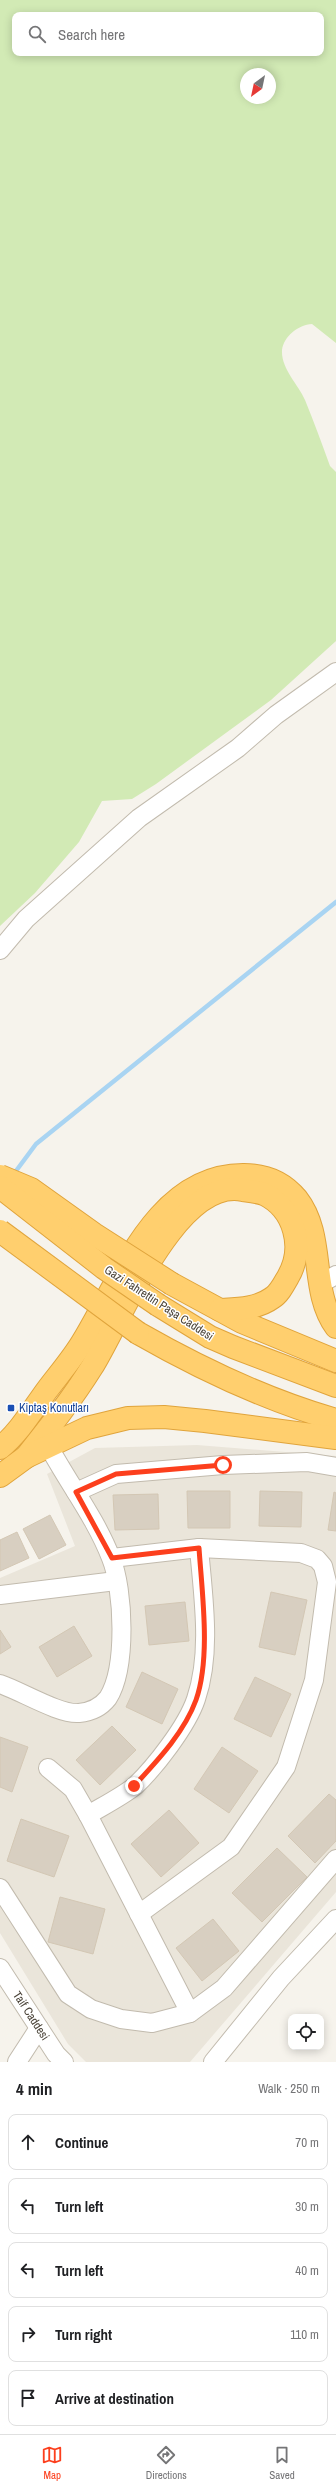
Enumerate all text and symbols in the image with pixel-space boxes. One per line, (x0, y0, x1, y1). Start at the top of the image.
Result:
search box (12, 12, 324, 56)
icon: search (26, 23, 48, 45)
text: Search here (58, 24, 125, 45)
north arrow (240, 68, 276, 104)
street label: Gazi Fahrettin Paşa Caddesi (101, 1262, 217, 1344)
place label: Kiptaş Konutları (19, 1400, 89, 1416)
marker: Kiptaş Konutları (6, 1403, 16, 1413)
route start (214, 1456, 232, 1474)
route end (125, 1777, 143, 1795)
street label: Taif Caddesi (9, 1988, 53, 2043)
map controls (288, 2014, 324, 2050)
button: locate (288, 2014, 324, 2050)
text: 4 min (16, 2077, 52, 2100)
text: Walk · 250 m (258, 2080, 320, 2097)
icon: ahead (17, 2131, 39, 2153)
text: Continue (55, 2132, 108, 2153)
text: 70 m (295, 2134, 319, 2151)
icon: left (17, 2195, 39, 2217)
text: Turn left (55, 2196, 103, 2217)
text: 30 m (295, 2198, 319, 2215)
icon: left (17, 2259, 39, 2281)
text: Turn left (55, 2260, 103, 2281)
text: 40 m (295, 2262, 319, 2279)
icon: right (17, 2323, 39, 2345)
text: Turn right (55, 2324, 112, 2345)
text: 110 m (290, 2326, 319, 2343)
icon: arrive (17, 2387, 39, 2409)
text: Arrive at destination (55, 2388, 174, 2409)
tab: Map (41, 2444, 63, 2482)
tab: Directions (146, 2444, 187, 2482)
tab: Saved (269, 2444, 295, 2482)

